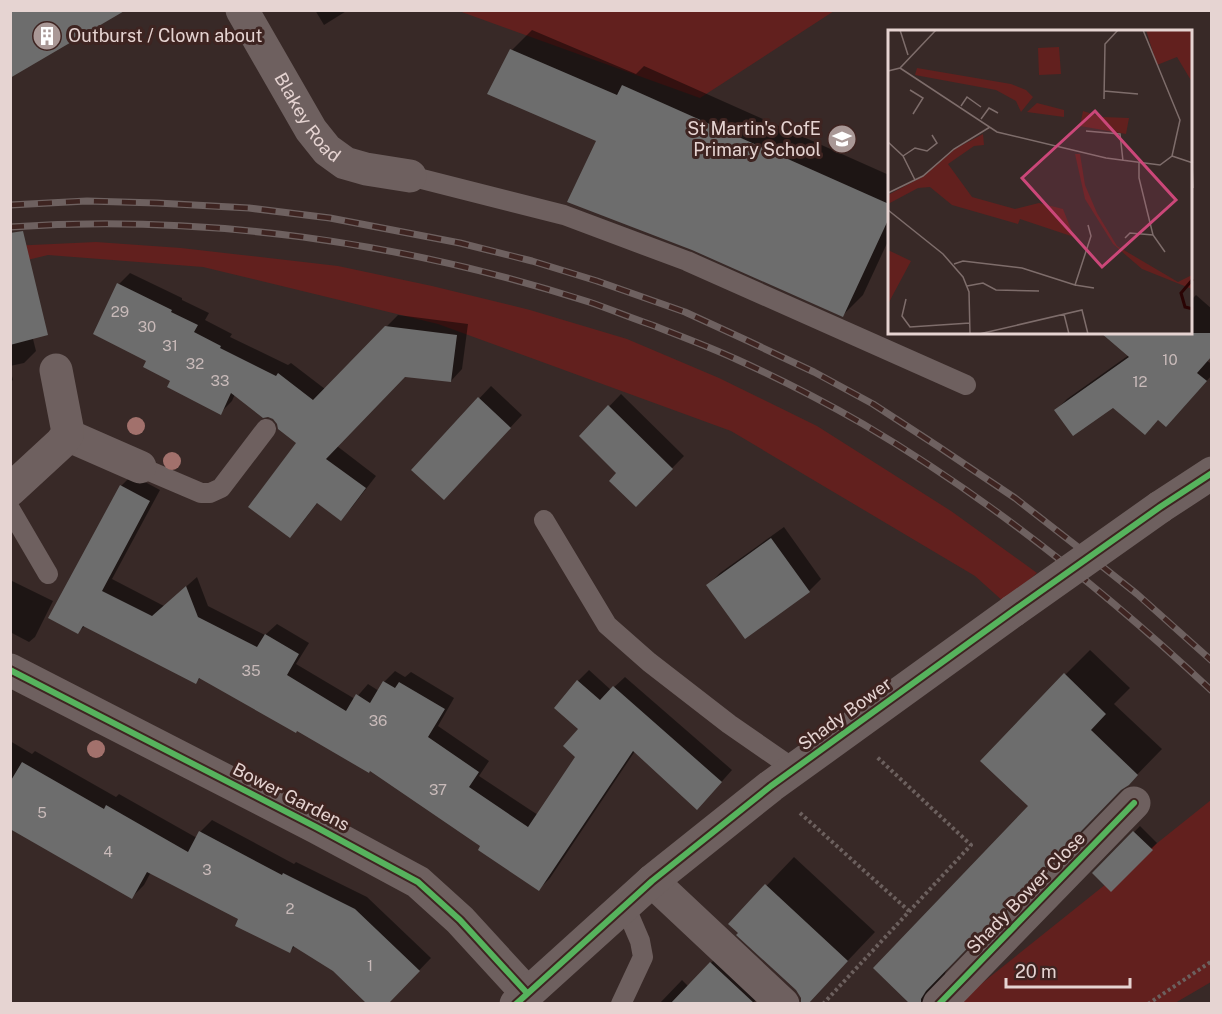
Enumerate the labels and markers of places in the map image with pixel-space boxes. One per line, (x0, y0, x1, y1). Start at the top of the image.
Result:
building icon: Outburst / Clown about (31, 20, 63, 52)
place label: Outburst / Clown about (68, 25, 262, 46)
place label: St Martin's CofE Primary School (687, 118, 821, 160)
school or university icon: St Martin's CofE Primary School (826, 123, 858, 155)

